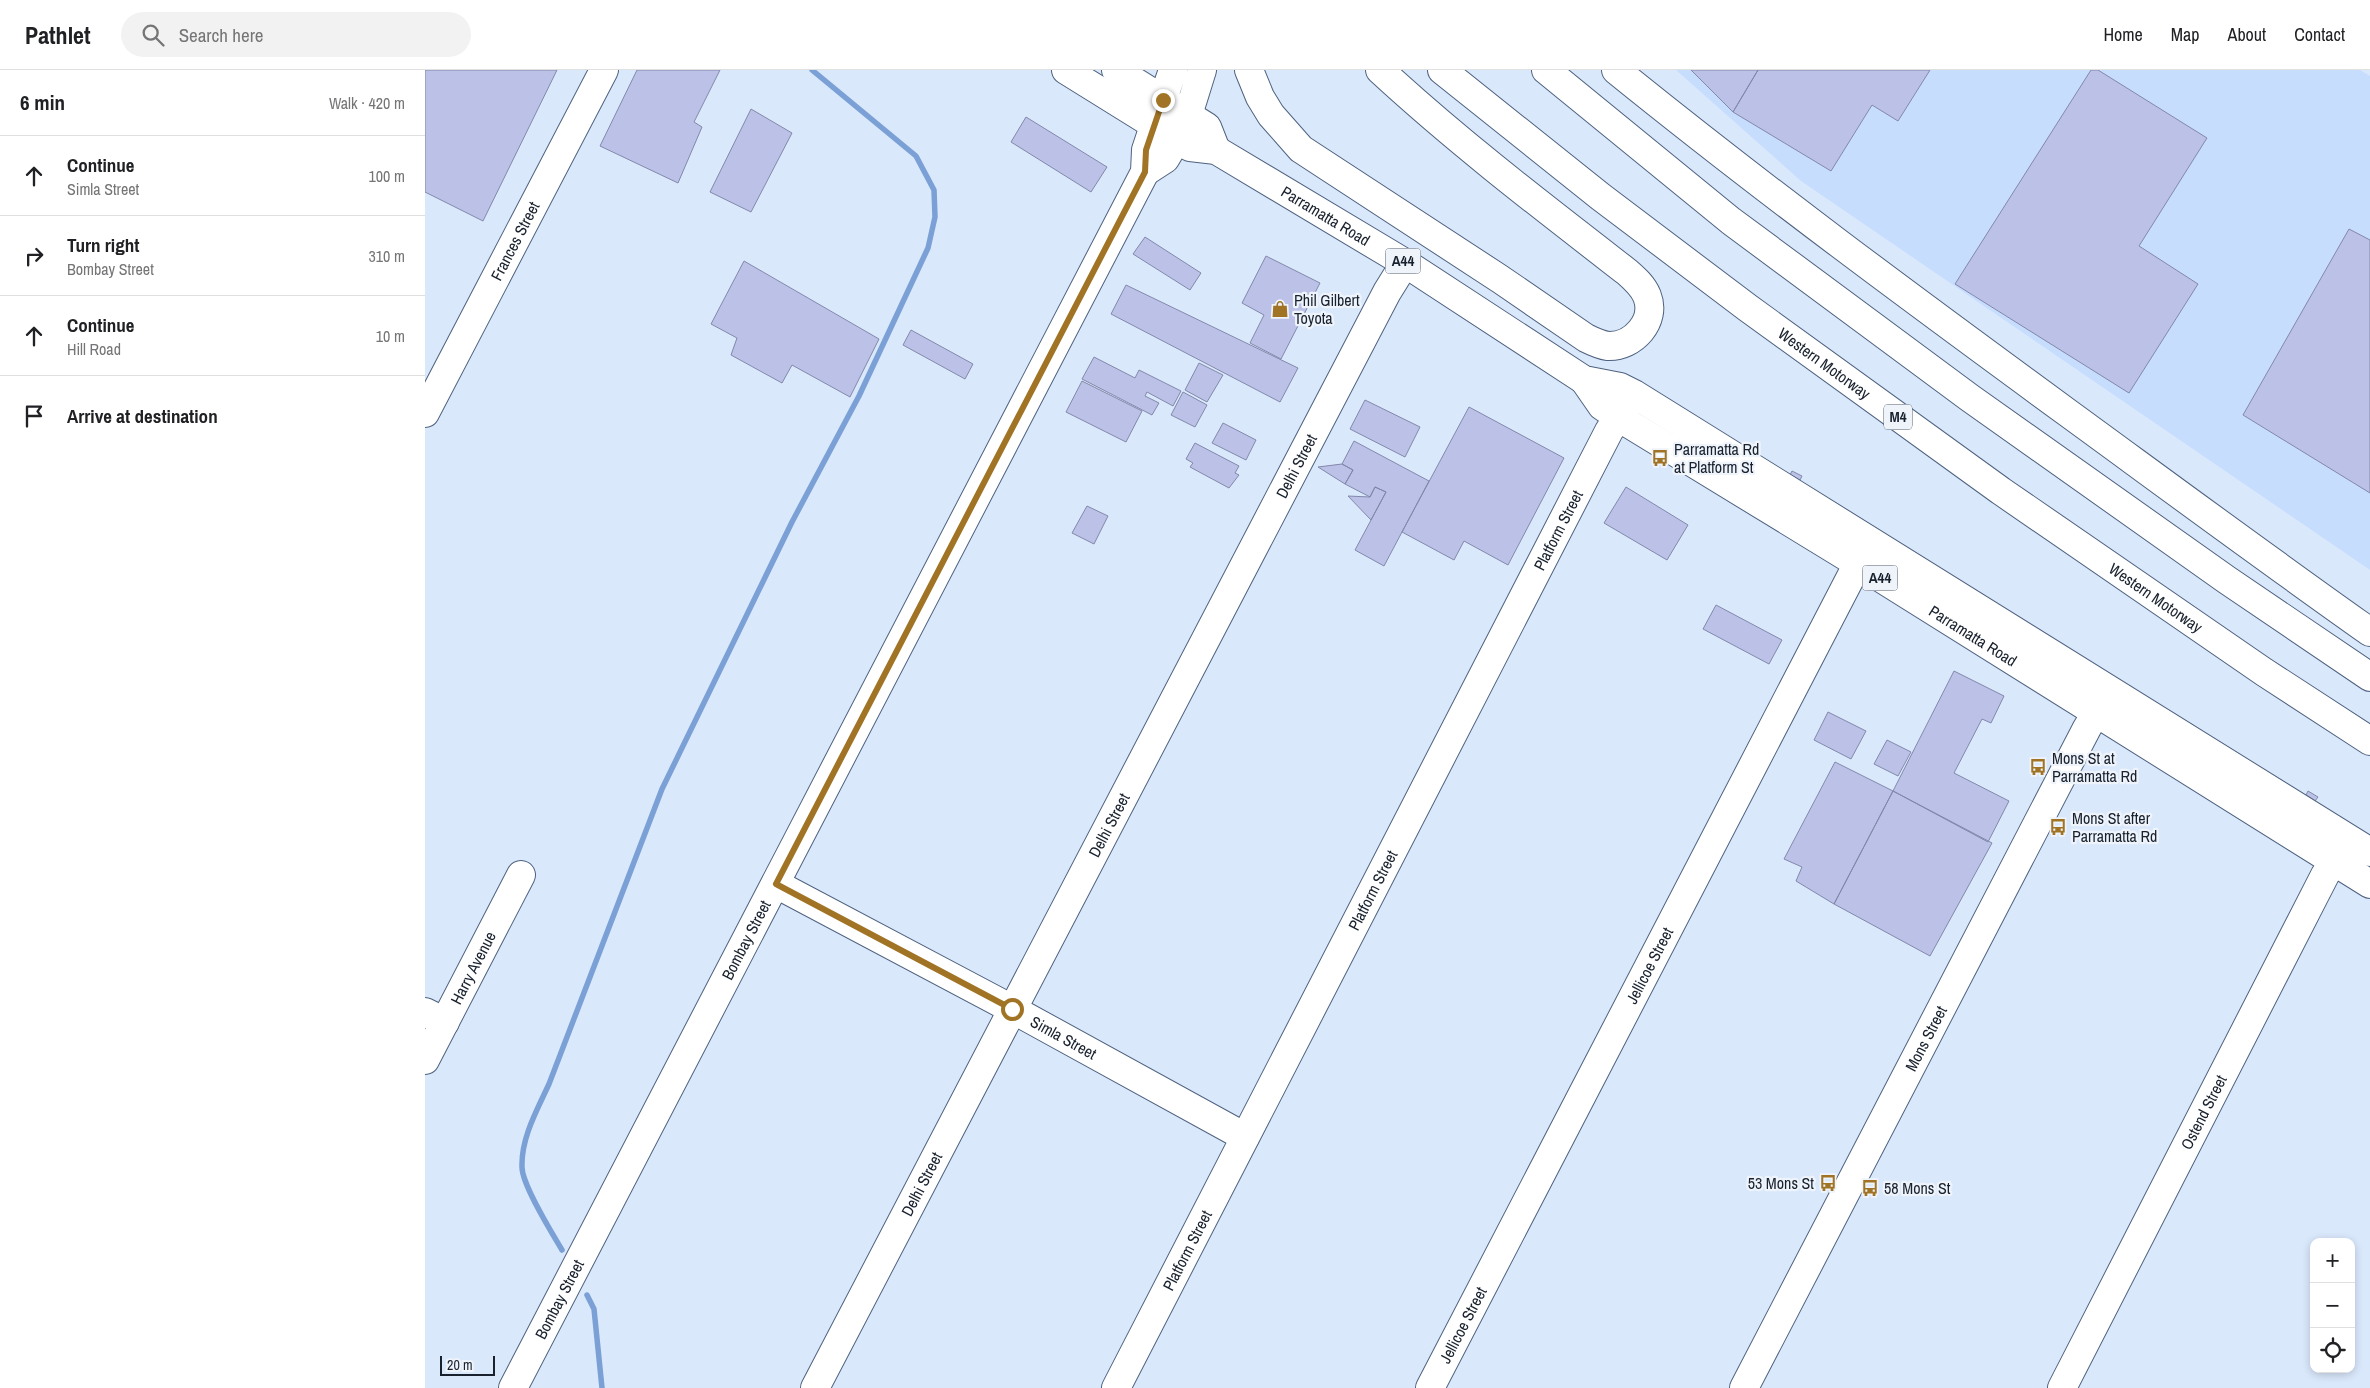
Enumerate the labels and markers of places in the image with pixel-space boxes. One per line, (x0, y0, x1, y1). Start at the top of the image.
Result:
place label: Phil Gilbert Toyota (1294, 289, 1360, 329)
shop icon: Phil Gilbert Toyota (1270, 299, 1290, 319)
place label: Parramatta Rd at Platform St (1674, 438, 1759, 478)
bus stop icon: Parramatta Rd at Platform St (1650, 448, 1670, 468)
place label: Mons St at Parramatta Rd (2052, 747, 2137, 787)
bus stop icon: Mons St at Parramatta Rd (2028, 757, 2048, 777)
place label: Mons St after Parramatta Rd (2072, 807, 2157, 847)
bus stop icon: Mons St after Parramatta Rd (2048, 817, 2068, 837)
place label: 53 Mons St (1748, 1172, 1814, 1194)
bus stop icon: 53 Mons St (1818, 1173, 1838, 1193)
place label: 58 Mons St (1884, 1177, 1951, 1199)
bus stop icon: 58 Mons St (1860, 1178, 1880, 1198)

